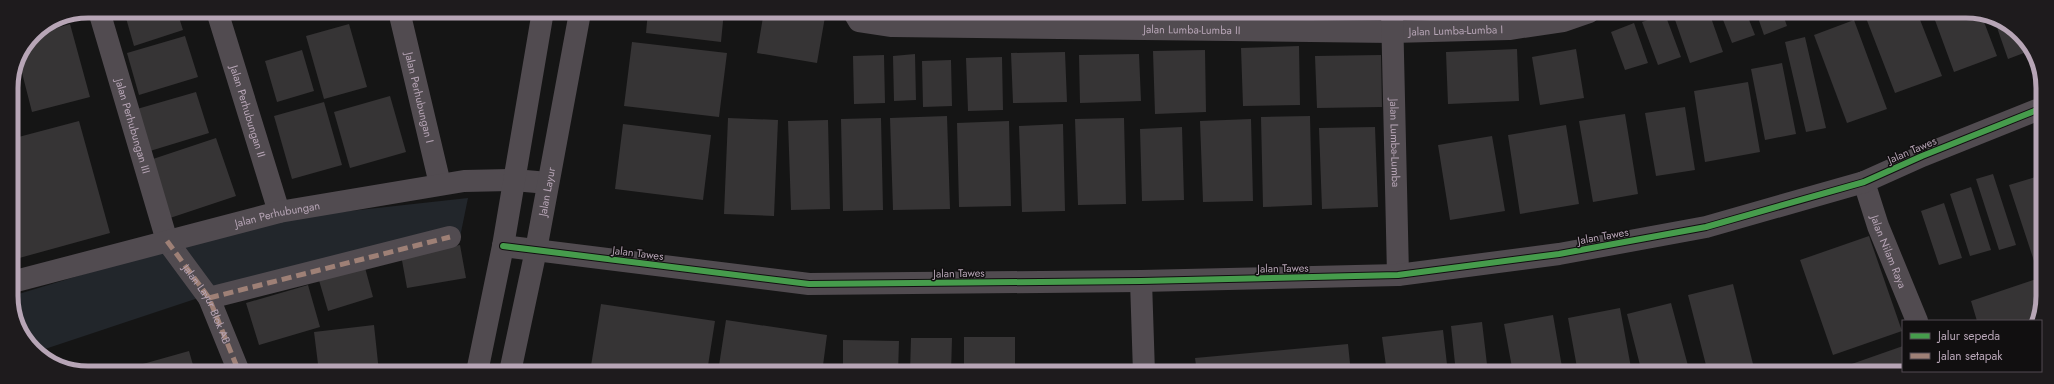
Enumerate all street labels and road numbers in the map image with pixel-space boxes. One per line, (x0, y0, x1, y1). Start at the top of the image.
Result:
street label: Jalan Lumba-Lumba II (1141, 21, 1241, 38)
street label: Jalan Lumba-Lumba I (1406, 21, 1503, 40)
street label: Jalan Perhubungan I (401, 49, 438, 145)
street label: Jalan Perhubungan II (226, 61, 270, 159)
street label: Jalan Perhubungan III (111, 75, 155, 175)
street label: Jalan Lumba-Lumba (1386, 97, 1404, 187)
street label: Jalan Tawes (1883, 132, 1939, 168)
street label: Jalan Layur (534, 166, 559, 219)
street label: Jalan Perhubungan (231, 197, 321, 232)
street label: Jalan Nilam Raya (1866, 211, 1911, 291)
street label: Jalan Tawes (1574, 224, 1630, 249)
street label: Jalan Tawes (609, 242, 665, 264)
street label: Jalan Layur Blok AB (178, 259, 235, 346)
street label: Jalan Tawes (1255, 260, 1309, 276)
street label: Jalan Tawes (931, 265, 985, 281)

